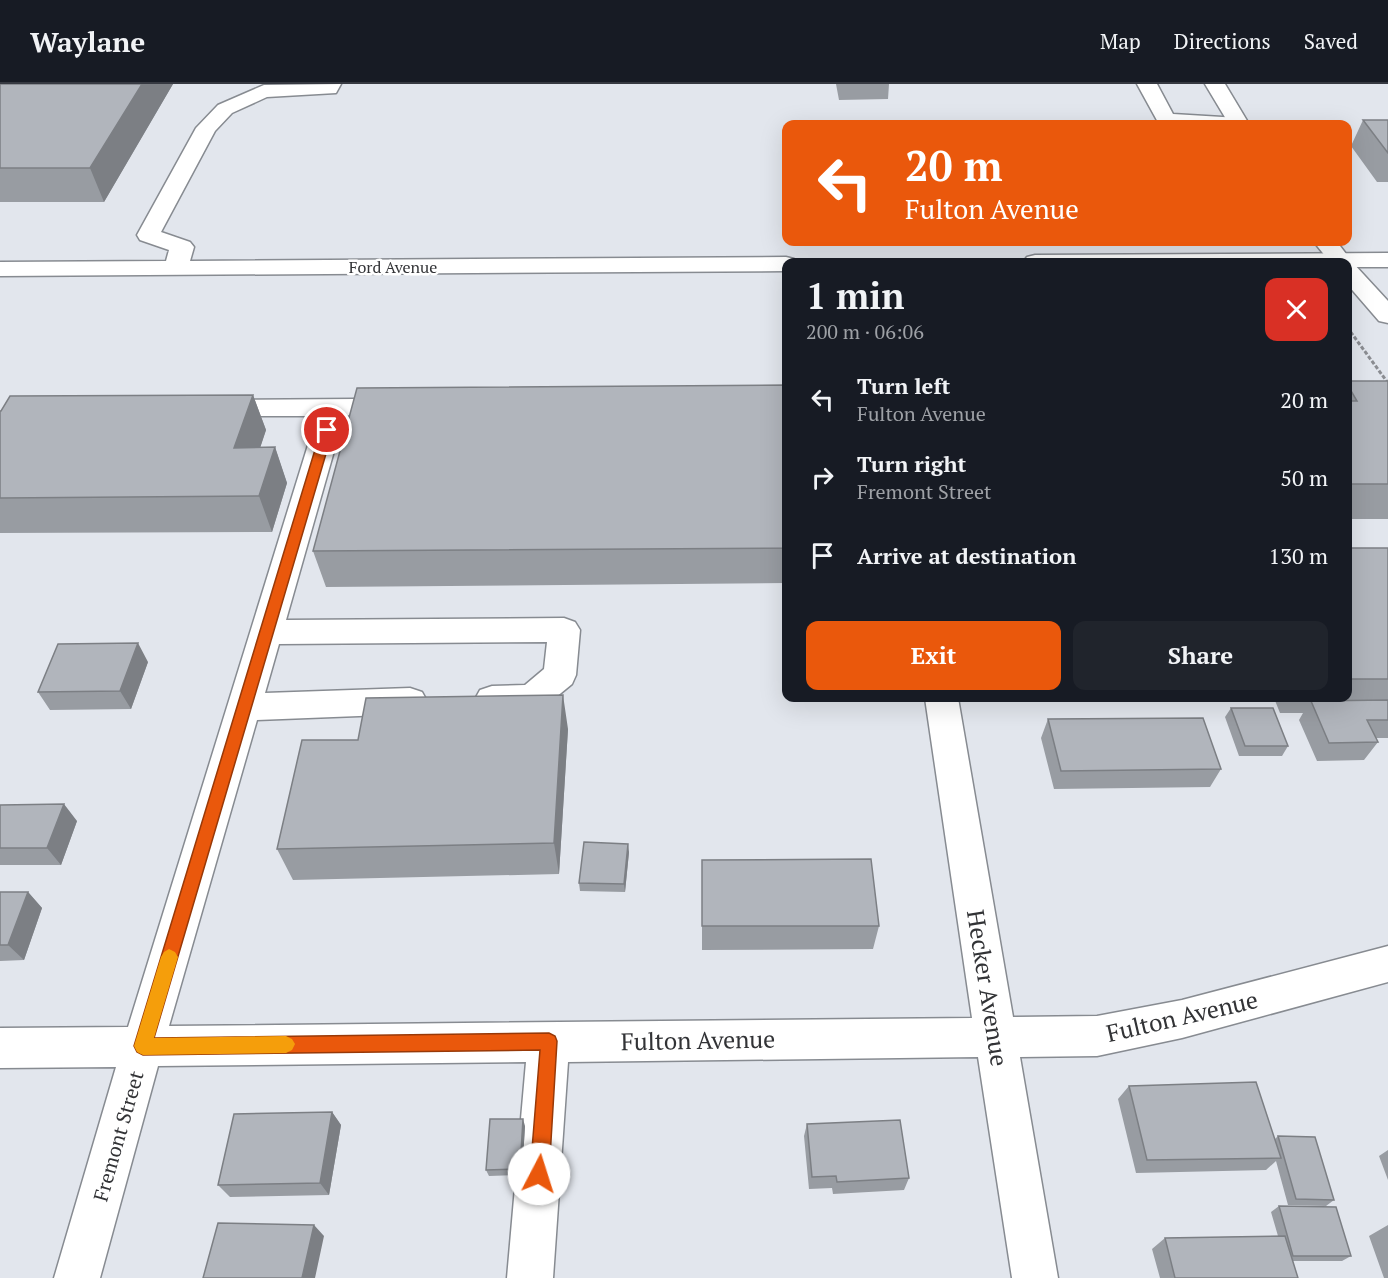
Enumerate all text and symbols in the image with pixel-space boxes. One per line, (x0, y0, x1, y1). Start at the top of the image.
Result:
text: Waylane (30, 23, 145, 60)
text: Map (1100, 27, 1141, 55)
text: Directions (1174, 27, 1271, 55)
text: Saved (1304, 27, 1358, 55)
text: 20 m (905, 137, 1003, 193)
icon: left (806, 144, 884, 222)
text: Fulton Avenue (905, 191, 1079, 227)
street label: Ford Avenue (349, 256, 437, 278)
text: 1 min (806, 272, 904, 319)
button: close (1265, 278, 1328, 341)
text: 200 m · 06:06 (806, 318, 924, 345)
text: Turn left (857, 371, 950, 400)
icon: left (806, 383, 839, 416)
text: 20 m (1280, 385, 1328, 414)
text: Fulton Avenue (857, 400, 986, 427)
pin (301, 404, 352, 455)
icon: arrive (310, 413, 343, 446)
text: Turn right (857, 449, 966, 478)
icon: right (806, 461, 839, 494)
text: 50 m (1280, 463, 1328, 492)
text: Fremont Street (857, 478, 991, 505)
icon: arrive (806, 539, 839, 572)
text: Arrive at destination (857, 541, 1076, 570)
text: 130 m (1268, 541, 1328, 570)
button: Exit (806, 621, 1061, 690)
button: Share (1073, 621, 1328, 690)
street label: Hecker Avenue (960, 907, 1016, 1069)
street label: Fulton Avenue (1103, 983, 1261, 1049)
street label: Fulton Avenue (621, 1023, 775, 1057)
street label: Fremont Street (86, 1067, 150, 1204)
position arrow (507, 1142, 571, 1206)

